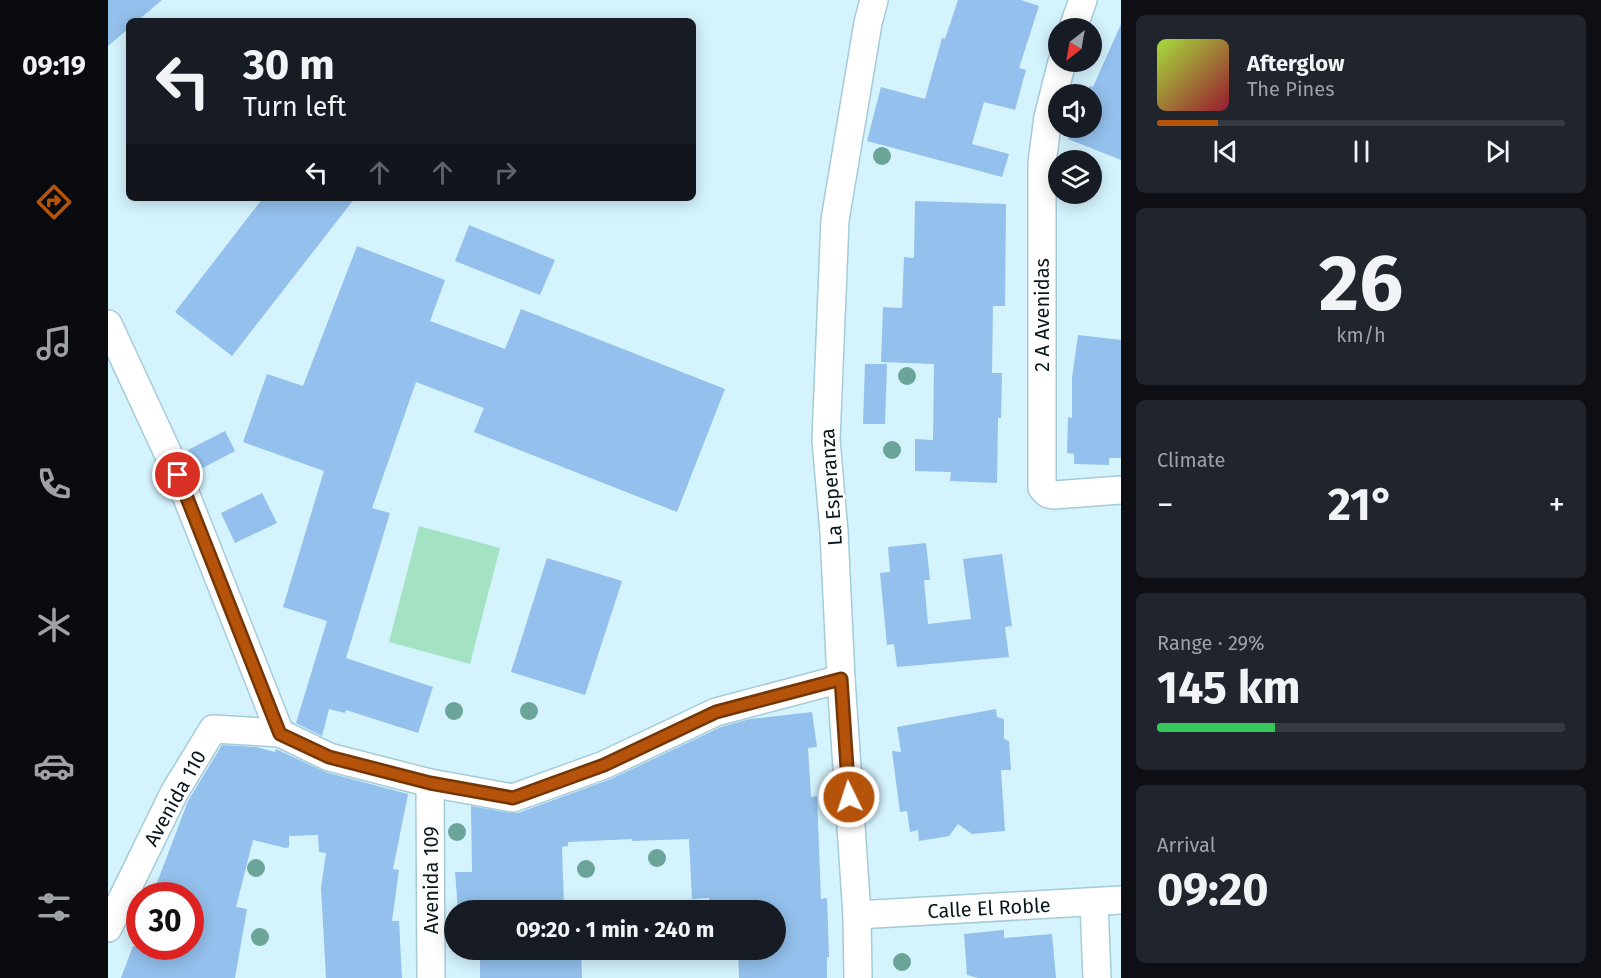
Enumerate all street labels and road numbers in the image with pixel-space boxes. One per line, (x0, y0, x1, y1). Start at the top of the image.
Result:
street label: 2 A Avenidas (1030, 258, 1054, 372)
street label: La Esperanza (815, 428, 847, 546)
street label: Avenida 110 (139, 746, 211, 850)
street label: Avenida 109 (419, 826, 443, 934)
street label: Calle El Roble (927, 893, 1051, 923)

